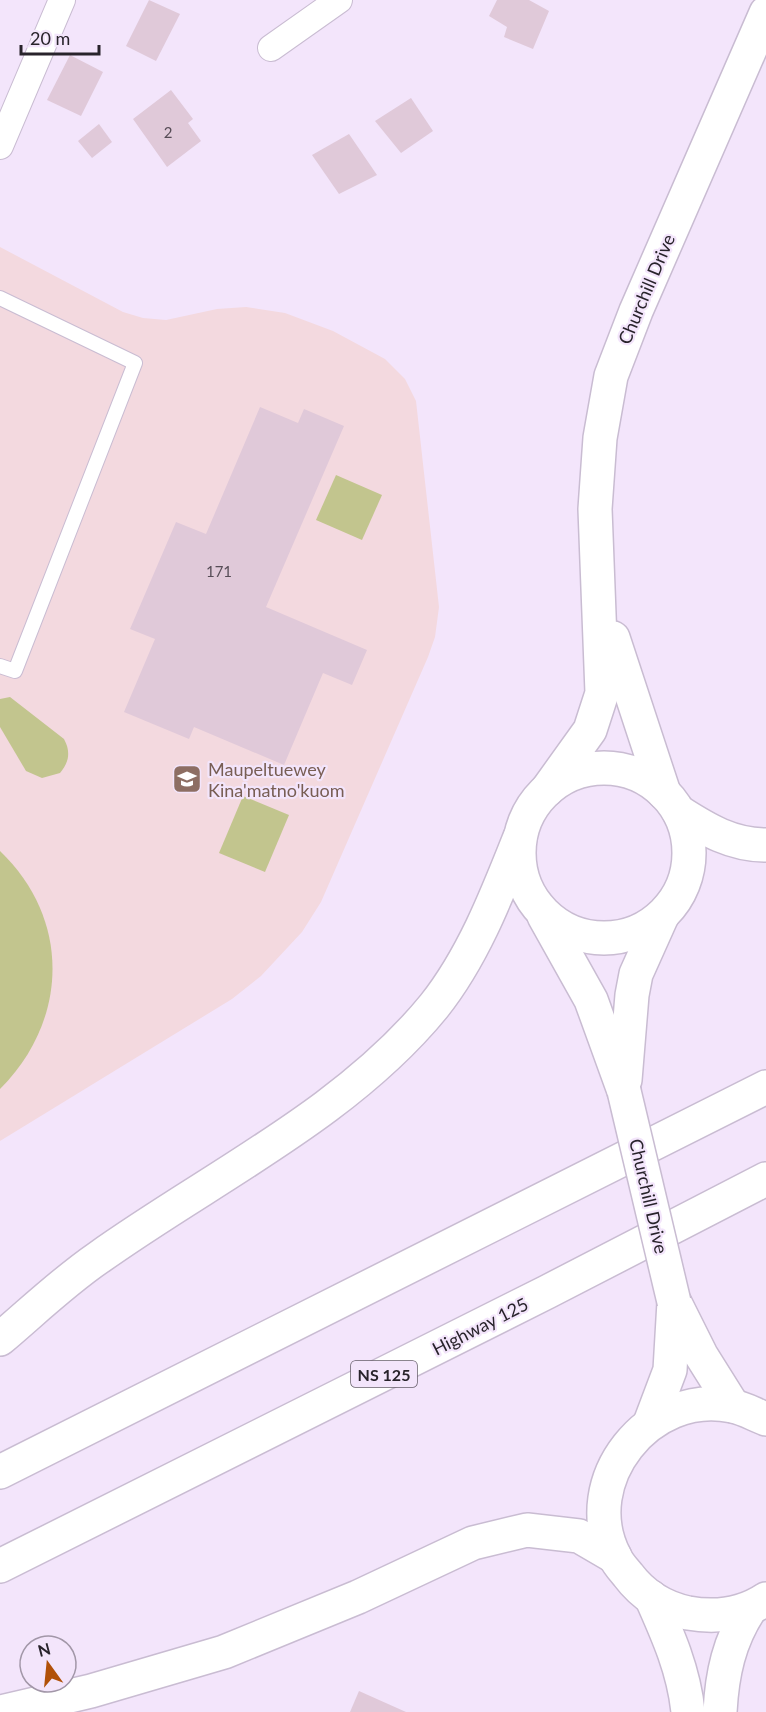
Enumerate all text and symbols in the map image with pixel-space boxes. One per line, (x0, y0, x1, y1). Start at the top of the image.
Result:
scale bar (21, 18, 99, 56)
text: 20 m (30, 27, 70, 49)
house number: 2 (164, 123, 172, 141)
street label: Churchill Drive (613, 231, 679, 347)
house number: 171 (206, 562, 232, 580)
place label: Maupeltuewey Kina'matno'kuom (208, 758, 345, 801)
school or university icon: Maupeltuewey Kina'matno'kuom (171, 763, 203, 795)
street label: Churchill Drive (625, 1136, 673, 1256)
street label: Highway 125 (428, 1292, 532, 1360)
road number: NS 125 (351, 1361, 417, 1387)
north arrow (18, 1634, 78, 1694)
text: N (36, 1638, 52, 1660)

